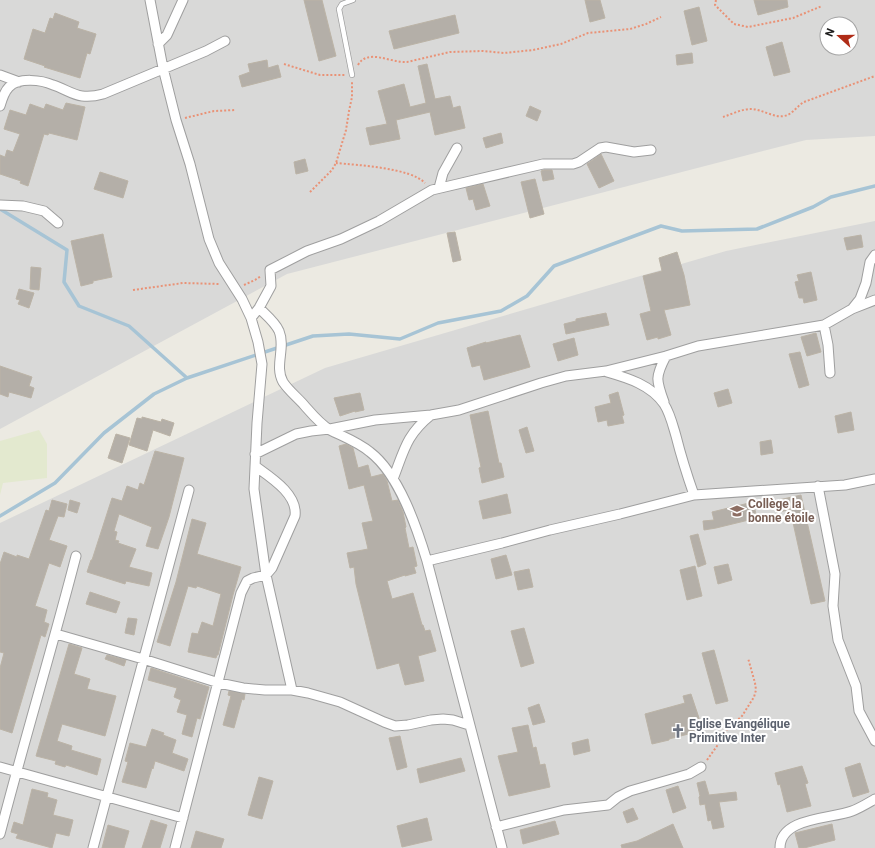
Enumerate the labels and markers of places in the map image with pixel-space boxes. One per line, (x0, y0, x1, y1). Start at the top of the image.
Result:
place label: Collège la bonne étoile (748, 497, 815, 525)
school or university icon: Collège la bonne étoile (729, 503, 745, 519)
place label: Eglise Evangélique Primitive Inter (689, 717, 790, 745)
church icon: Eglise Evangélique Primitive Inter (670, 723, 686, 739)

